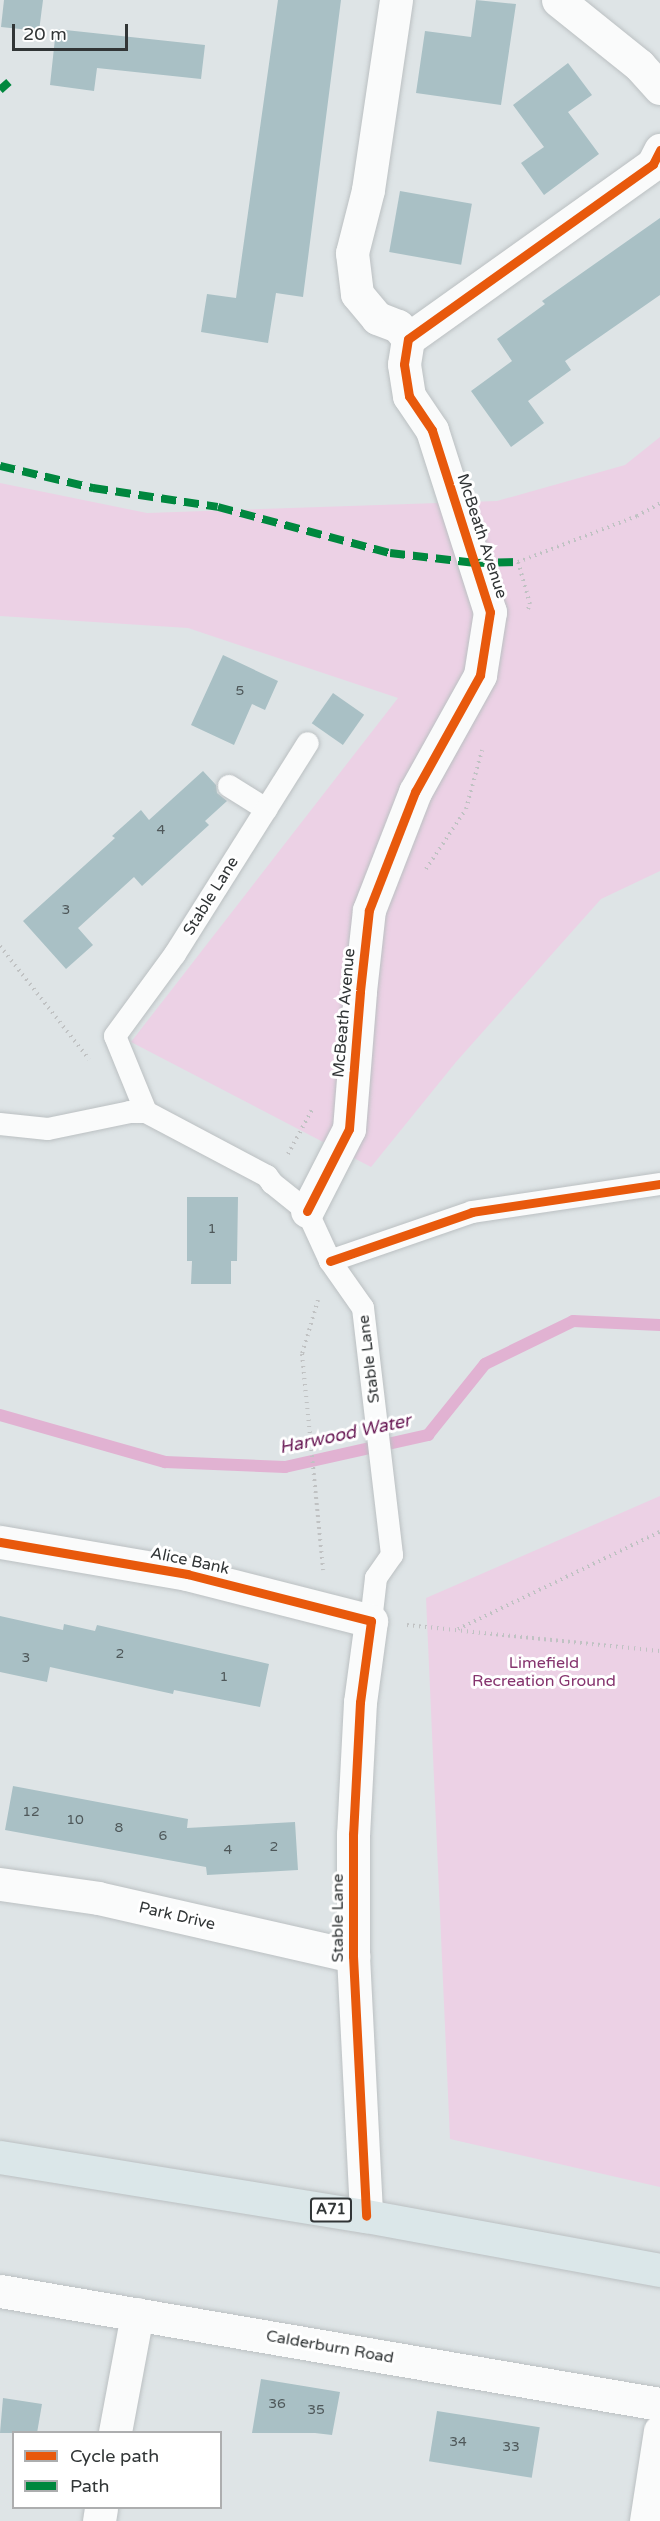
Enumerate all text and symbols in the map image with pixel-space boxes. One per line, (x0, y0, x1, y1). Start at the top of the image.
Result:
scale bar (15, 12, 130, 50)
text: 20 m (23, 23, 67, 45)
street label: McBeath Avenue (453, 471, 511, 601)
house number: 5 (236, 683, 244, 699)
house number: 4 (157, 822, 165, 838)
street label: Stable Lane (179, 853, 243, 939)
house number: 3 (62, 902, 70, 918)
street label: McBeath Avenue (329, 947, 359, 1079)
house number: 1 (208, 1221, 216, 1237)
street label: Stable Lane (354, 1314, 384, 1404)
water label: Harwood Water (277, 1410, 413, 1458)
street label: Alice Bank (149, 1543, 231, 1579)
house number: 2 (116, 1646, 124, 1662)
house number: 3 (22, 1650, 30, 1666)
park label: Limefield Recreation Ground (472, 1653, 616, 1691)
house number: 1 (220, 1669, 228, 1685)
house number: 12 (22, 1804, 40, 1820)
house number: 10 (66, 1812, 84, 1828)
house number: 8 (115, 1820, 123, 1836)
house number: 6 (159, 1828, 167, 1844)
house number: 2 (270, 1839, 278, 1855)
house number: 4 (224, 1842, 232, 1858)
street label: Stable Lane (328, 1874, 348, 1962)
street label: Park Drive (137, 1898, 217, 1934)
road number: A71 (308, 2198, 354, 2222)
street label: Calderburn Road (265, 2326, 395, 2368)
house number: 36 (268, 2396, 286, 2412)
house number: 35 (307, 2402, 325, 2418)
legend (12, 2431, 222, 2509)
house number: 34 (449, 2434, 467, 2450)
house number: 33 (502, 2439, 520, 2455)
text: Cycle path (70, 2445, 159, 2467)
text: Path (70, 2475, 109, 2497)

